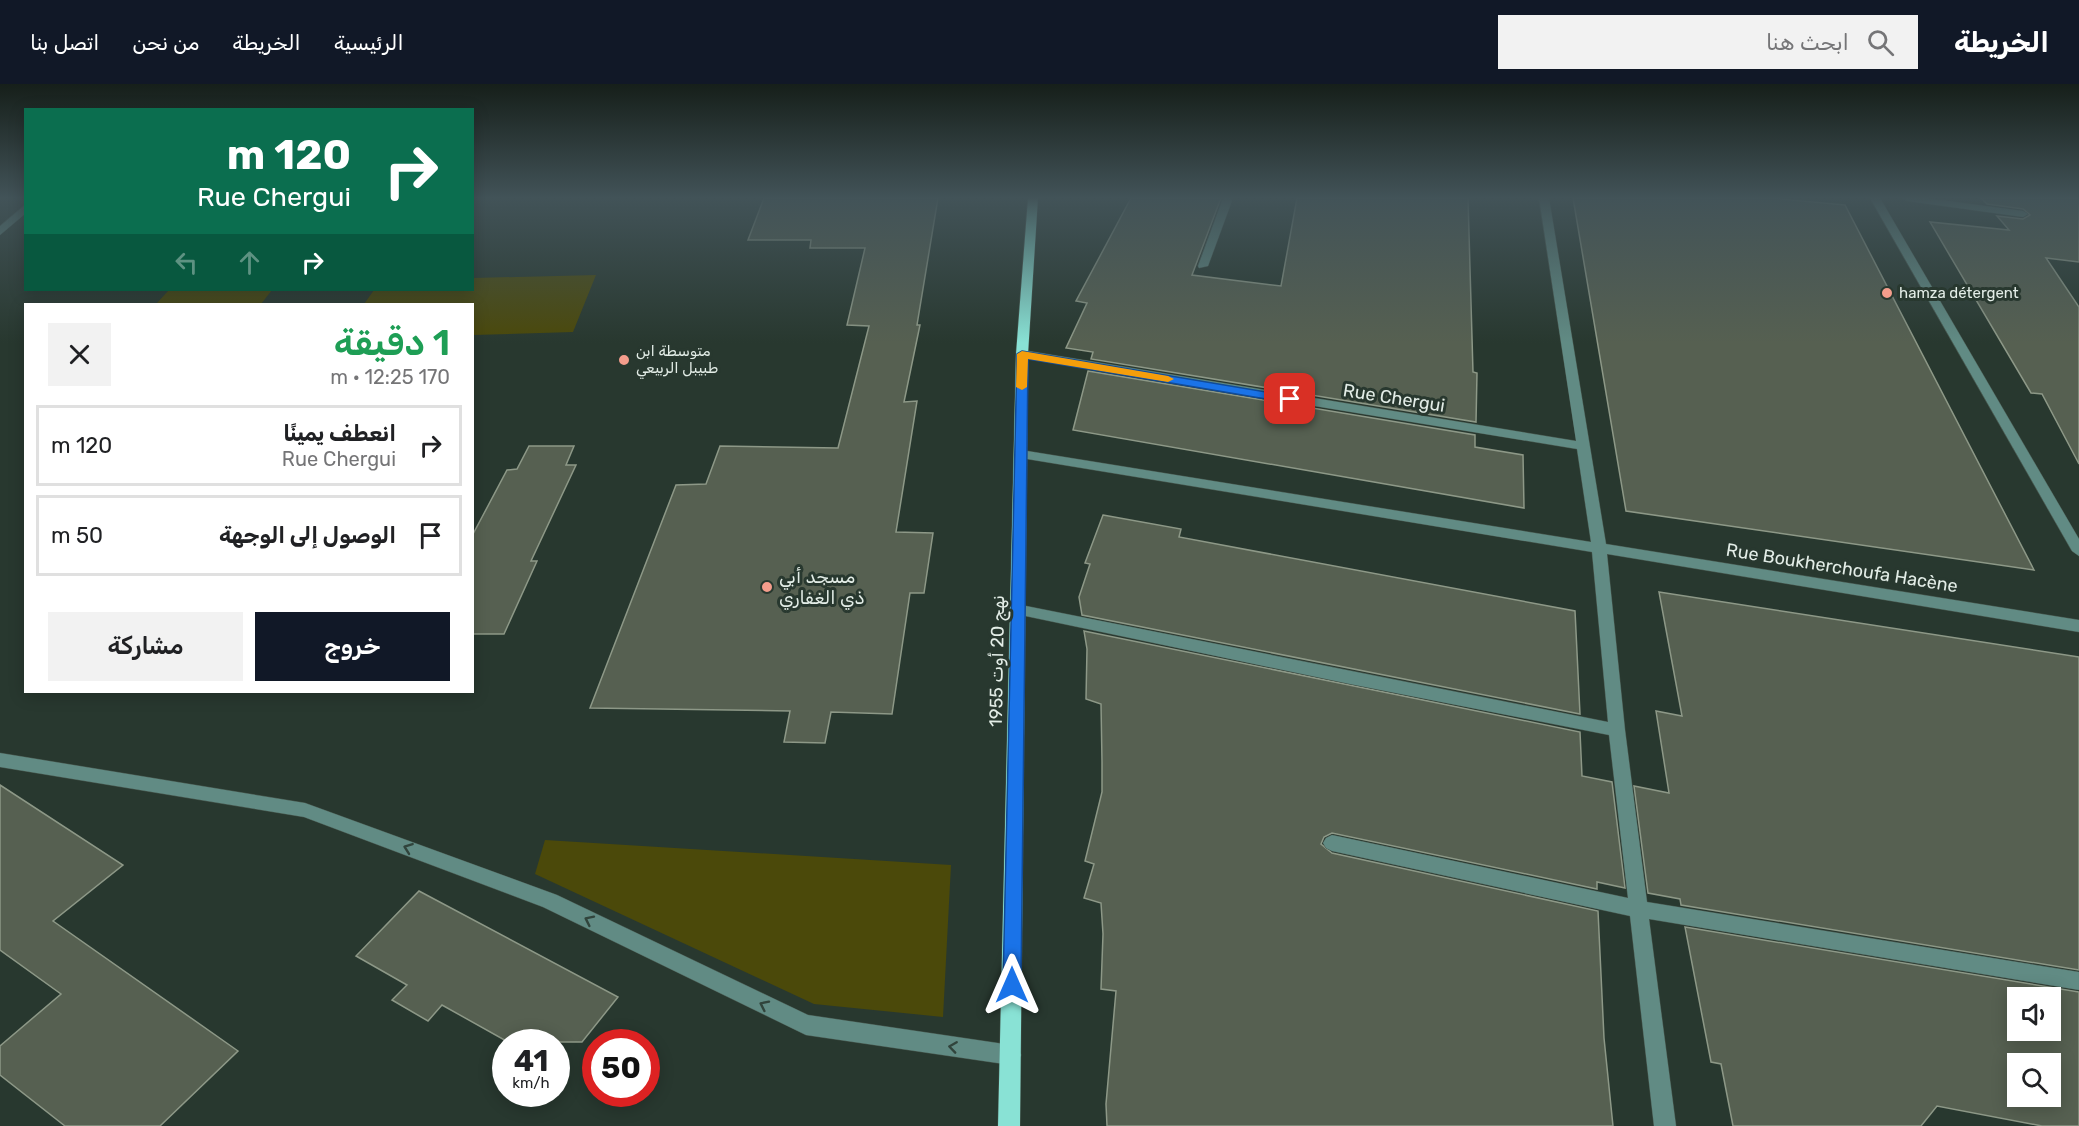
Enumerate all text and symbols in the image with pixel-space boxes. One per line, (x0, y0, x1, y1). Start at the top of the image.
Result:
search box (1498, 15, 1918, 69)
icon: search (1864, 26, 1897, 59)
text: الخريطة (1954, 26, 2049, 59)
text: ابحث هنا (1766, 29, 1849, 56)
text: اتصل بنا (30, 30, 99, 55)
text: من نحن (132, 30, 199, 55)
text: الخريطة (232, 30, 301, 55)
text: الرئيسية (334, 30, 404, 55)
text: 120 m (227, 130, 351, 180)
icon: right (372, 132, 450, 210)
text: Rue Chergui (197, 181, 351, 213)
icon: left (170, 246, 203, 279)
icon: ahead (233, 246, 266, 279)
icon: right (296, 246, 329, 279)
place label: hamza détergent (1899, 284, 2019, 302)
marker: hamza détergent (1880, 286, 1894, 300)
text: 1 دقيقة (334, 321, 450, 364)
button: close (48, 323, 111, 386)
place label: متوسطة ابن طبيبل الربيعي (636, 342, 718, 380)
marker: متوسطة ابن طبيبل الربيعي (617, 353, 631, 367)
text: 170 m · 12:25 (330, 365, 450, 389)
pin (1264, 373, 1315, 424)
street label: Rue Chergui (1342, 379, 1446, 417)
icon: arrive (1273, 382, 1306, 415)
text: انعطف يمينًا (283, 420, 396, 447)
icon: right (414, 429, 447, 462)
text: 120 m (51, 432, 112, 459)
text: Rue Chergui (282, 447, 396, 471)
icon: arrive (414, 519, 447, 552)
text: 50 m (51, 522, 103, 549)
text: الوصول إلى الوجهة (219, 522, 396, 549)
street label: Rue Boukherchoufa Hacène (1725, 539, 1959, 597)
place label: مسجد أبي ذي الغفاري (779, 566, 864, 610)
marker: مسجد أبي ذي الغفاري (760, 580, 774, 594)
street label: نهج 20 أوت 1955 (985, 595, 1010, 727)
button: مشاركة (48, 612, 243, 681)
button: خروج (255, 612, 450, 681)
one-way arrow (403, 843, 414, 855)
one-way arrow (584, 916, 595, 927)
position arrow (980, 953, 1044, 1017)
map controls (2007, 987, 2061, 1107)
button: sound (2007, 987, 2061, 1041)
one-way arrow (760, 1000, 771, 1012)
speed limit sign: 50 (582, 1029, 660, 1107)
one-way arrow (949, 1041, 958, 1053)
text: 41 (514, 1043, 548, 1079)
button: search (2007, 1053, 2061, 1107)
text: km/h (512, 1074, 550, 1092)

